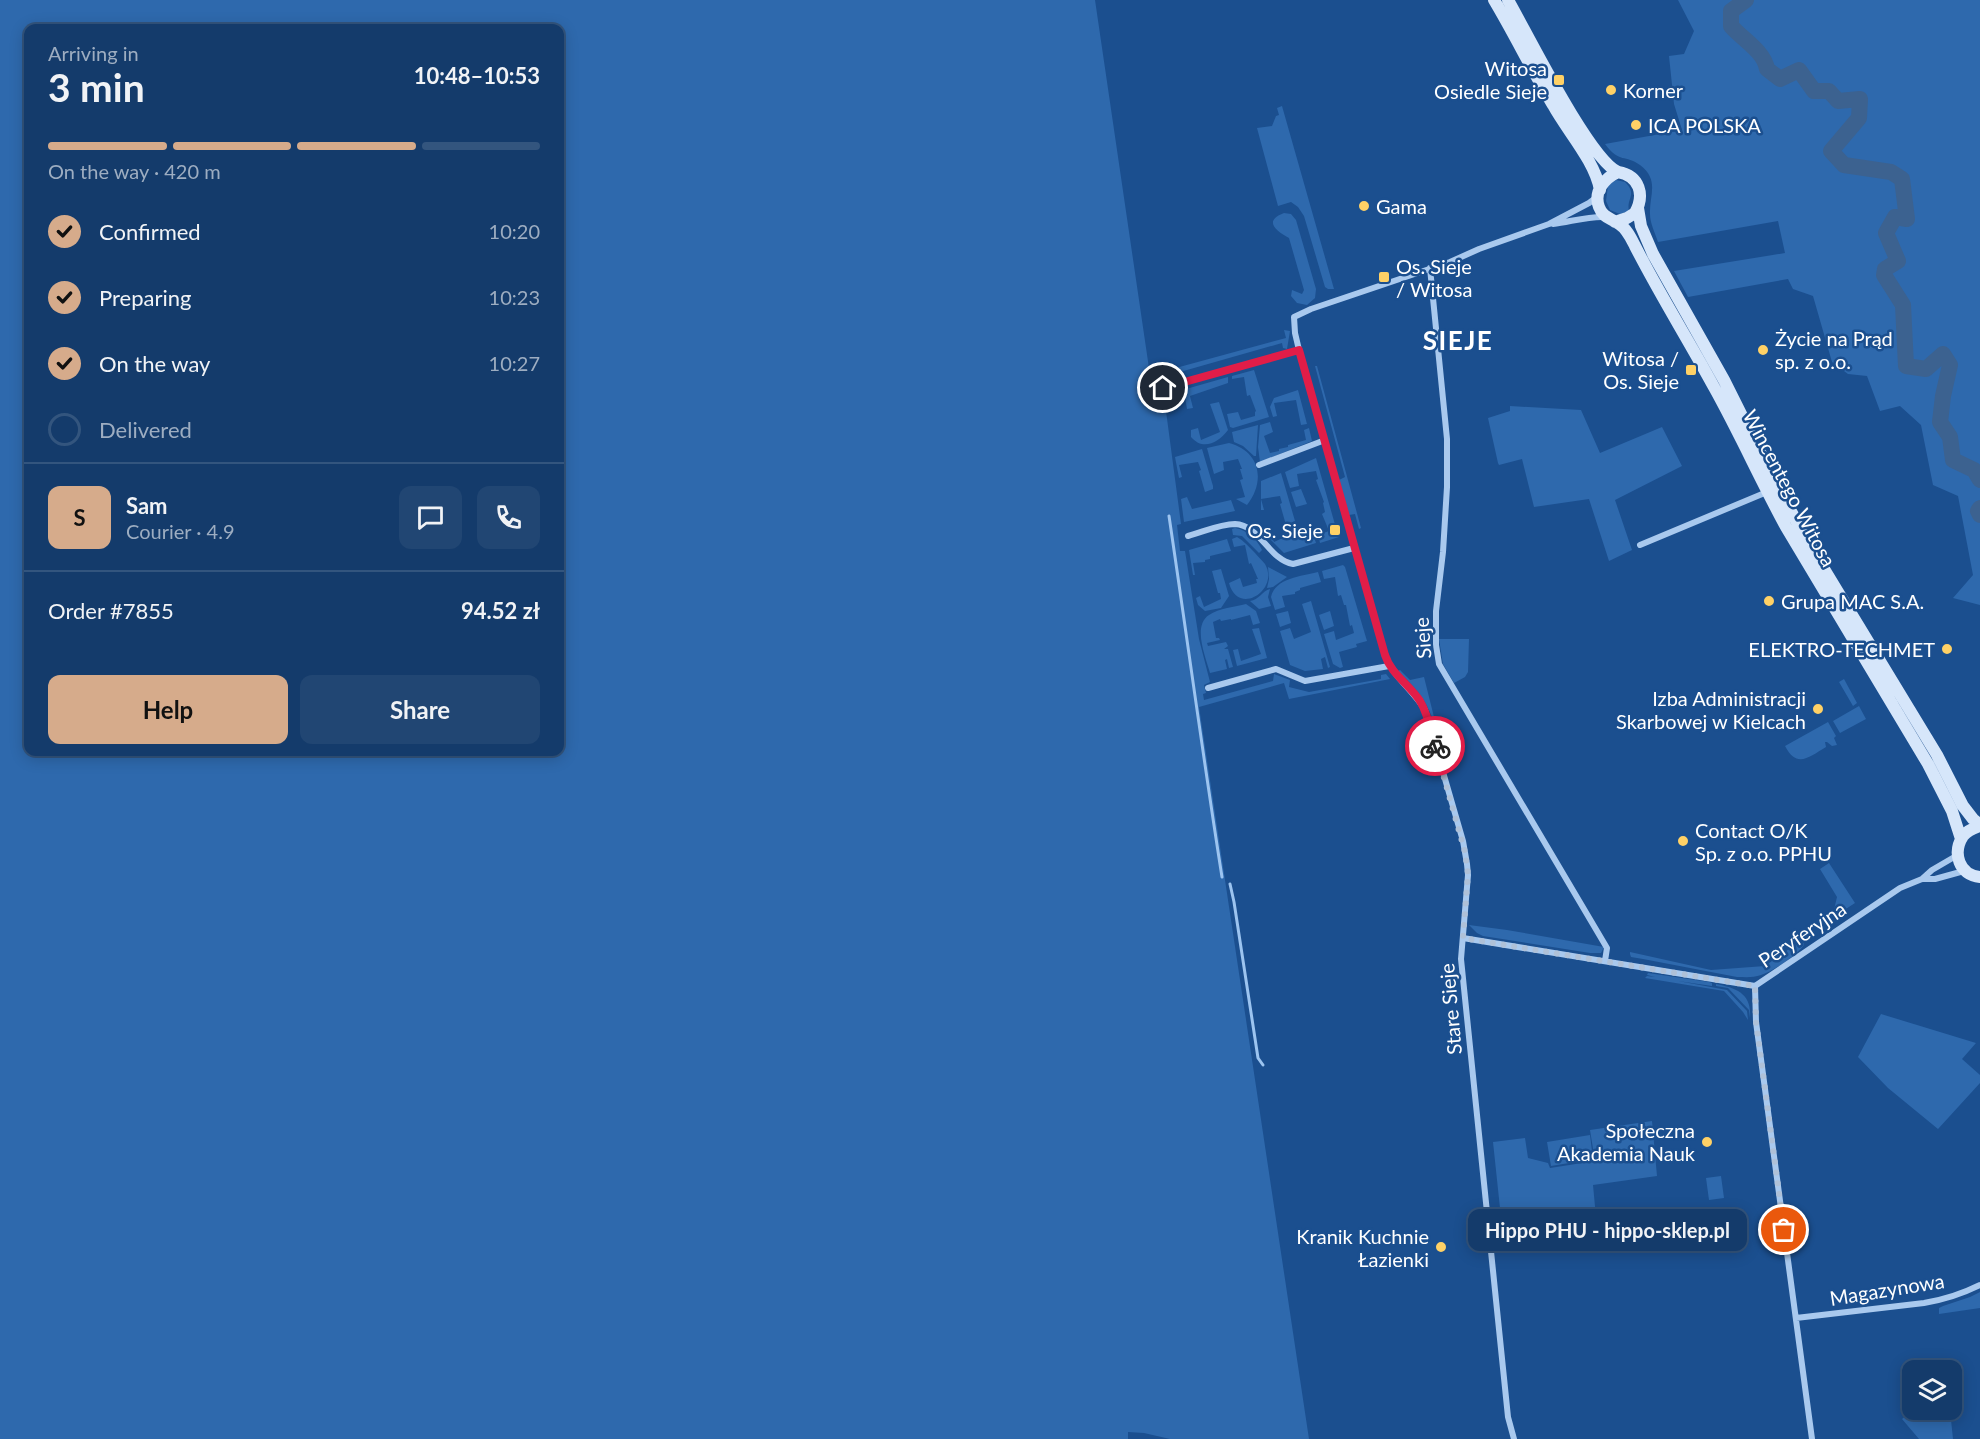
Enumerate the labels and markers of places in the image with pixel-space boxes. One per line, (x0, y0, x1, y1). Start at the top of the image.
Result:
place label: Witosa Osiedle Sieje (1434, 56, 1547, 103)
marker: Witosa Osiedle Sieje (1552, 73, 1566, 87)
place label: Korner (1623, 78, 1684, 102)
marker: Korner (1604, 83, 1618, 97)
place label: ICA POLSKA (1648, 113, 1761, 137)
marker: ICA POLSKA (1629, 118, 1643, 132)
place label: Gama (1376, 194, 1427, 218)
marker: Gama (1357, 199, 1371, 213)
place label: Os. Sieje / Witosa (1396, 254, 1472, 301)
marker: Os. Sieje / Witosa (1377, 270, 1391, 284)
place label: Życie na Prąd sp. z o.o. (1775, 326, 1893, 373)
marker: Życie na Prąd sp. z o.o. (1756, 343, 1770, 357)
place label: Witosa / Os. Sieje (1602, 346, 1679, 393)
pin (1137, 362, 1188, 413)
marker: Witosa / Os. Sieje (1684, 363, 1698, 377)
place label: Os. Sieje (1247, 518, 1323, 542)
marker: Os. Sieje (1328, 523, 1342, 537)
place label: Grupa MAC S.A. (1781, 589, 1924, 613)
marker: Grupa MAC S.A. (1762, 594, 1776, 608)
place label: ELEKTRO-TECHMET (1748, 637, 1935, 661)
marker: ELEKTRO-TECHMET (1940, 642, 1954, 656)
place label: Izba Administracji Skarbowej w Kielcach (1616, 686, 1806, 733)
marker: Izba Administracji Skarbowej w Kielcach (1811, 702, 1825, 716)
place label: Contact O/K Sp. z o.o. PPHU (1695, 818, 1832, 865)
marker: Contact O/K Sp. z o.o. PPHU (1676, 834, 1690, 848)
place label: Społeczna Akademia Nauk (1557, 1118, 1696, 1165)
marker: Społeczna Akademia Nauk (1700, 1135, 1714, 1149)
pin (1758, 1204, 1809, 1255)
callout: Hippo PHU - hippo-sklep.pl (1469, 1209, 1748, 1251)
place label: Kranik Kuchnie Łazienki (1296, 1224, 1429, 1271)
marker: Kranik Kuchnie Łazienki (1434, 1240, 1448, 1254)

